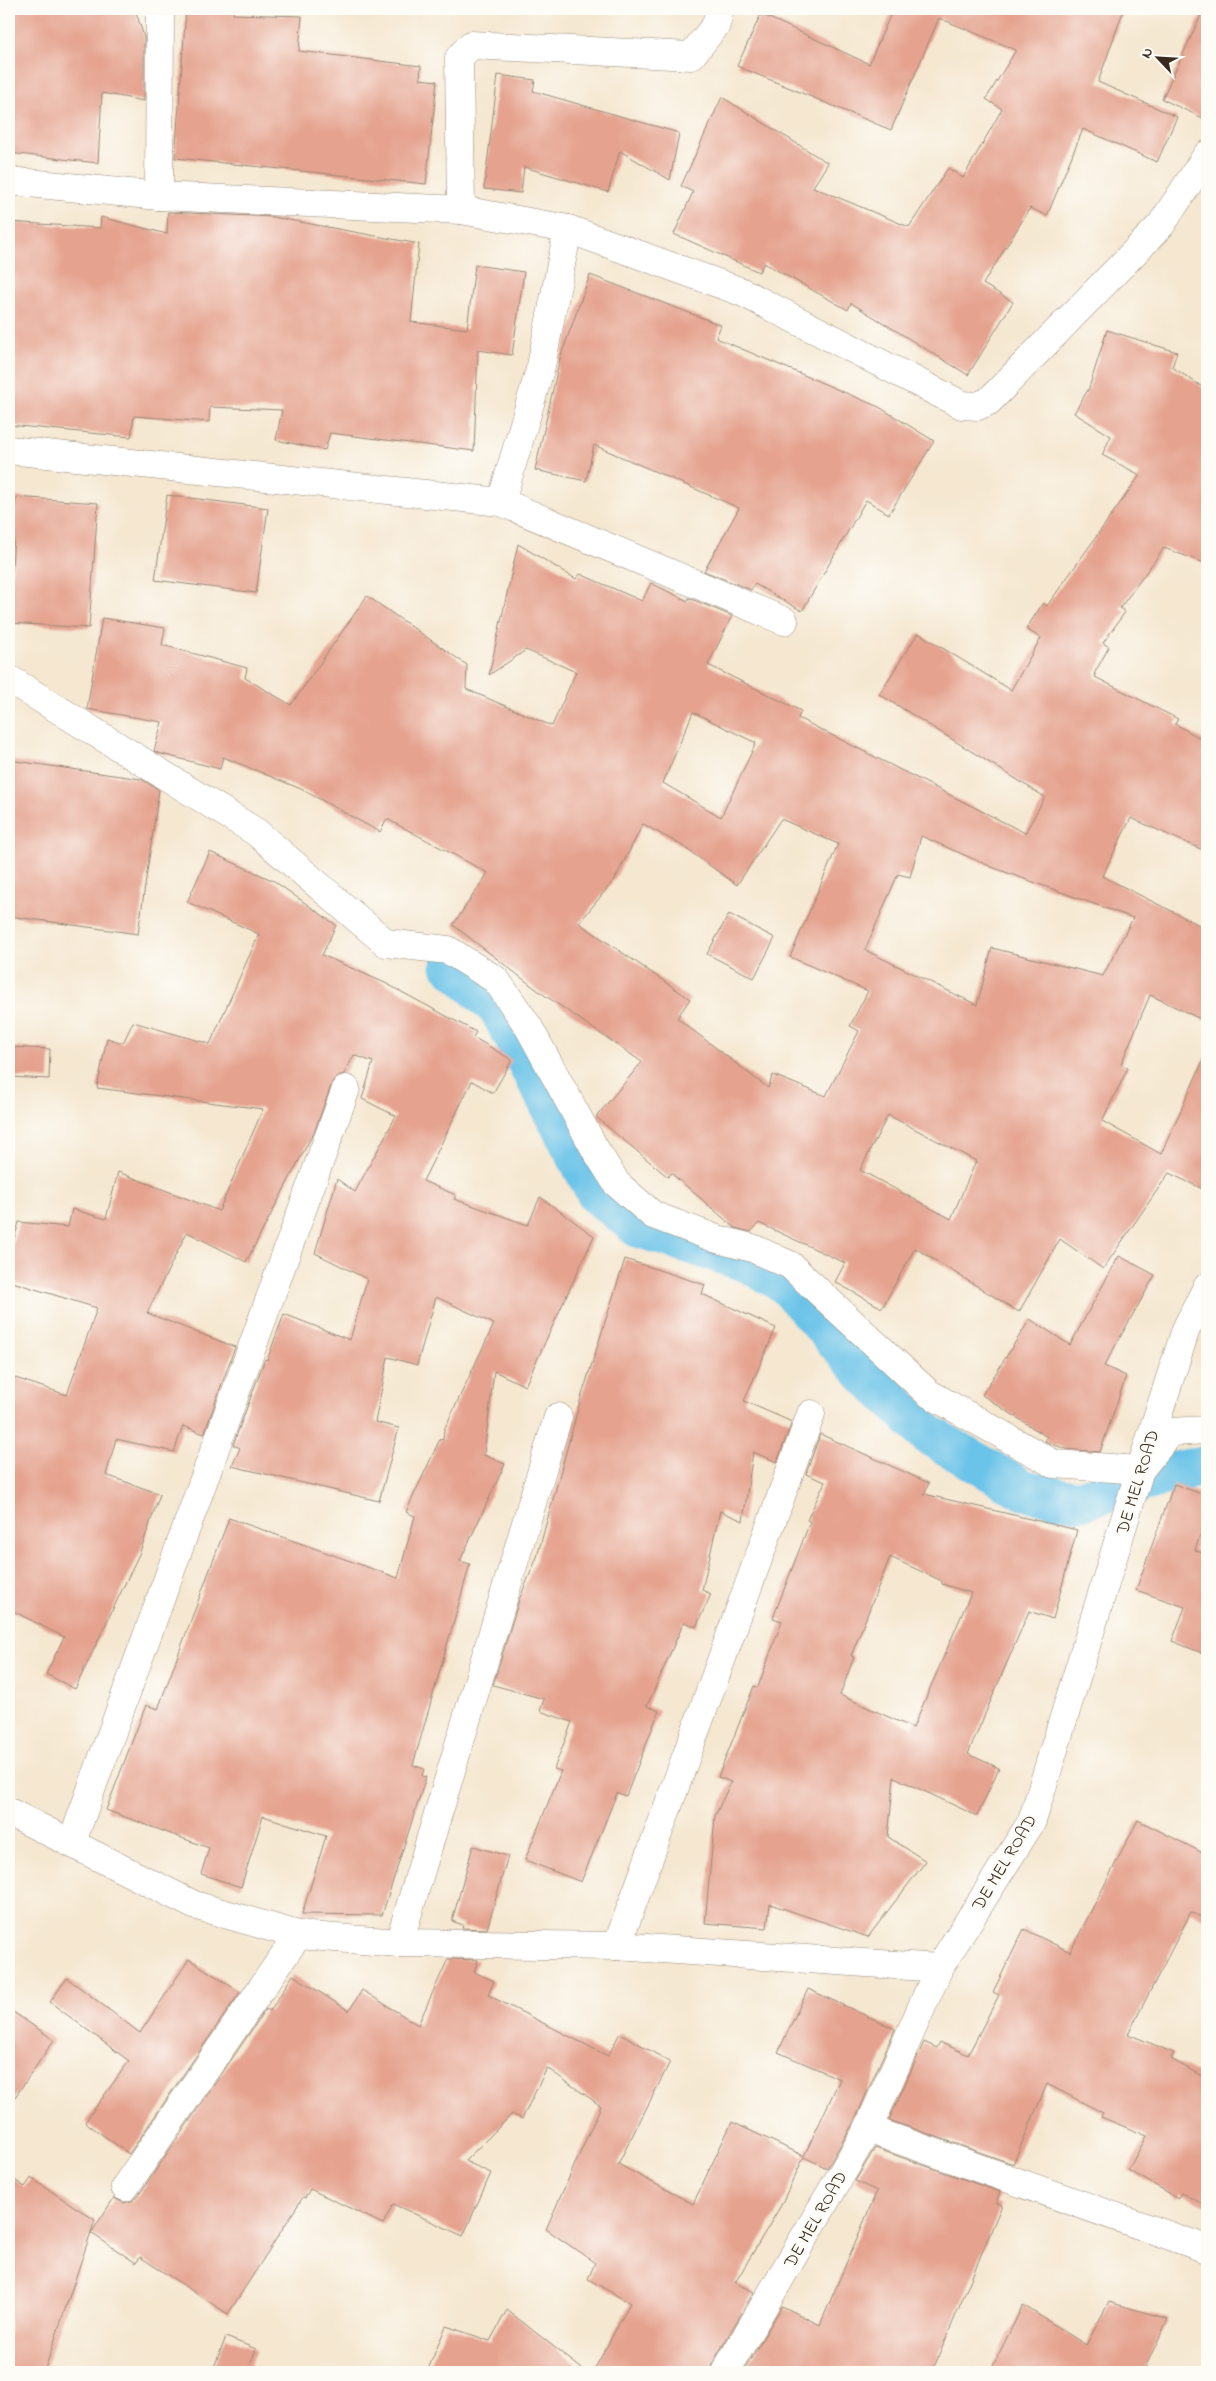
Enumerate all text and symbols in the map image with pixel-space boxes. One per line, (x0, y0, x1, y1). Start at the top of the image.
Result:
north arrow (1134, 32, 1184, 82)
text: N (1136, 44, 1159, 62)
street label: DE MEL ROAD (1110, 1427, 1167, 1539)
street label: DE MEL ROAD (966, 1810, 1045, 1917)
street label: DE MEL ROAD (778, 2167, 855, 2274)

